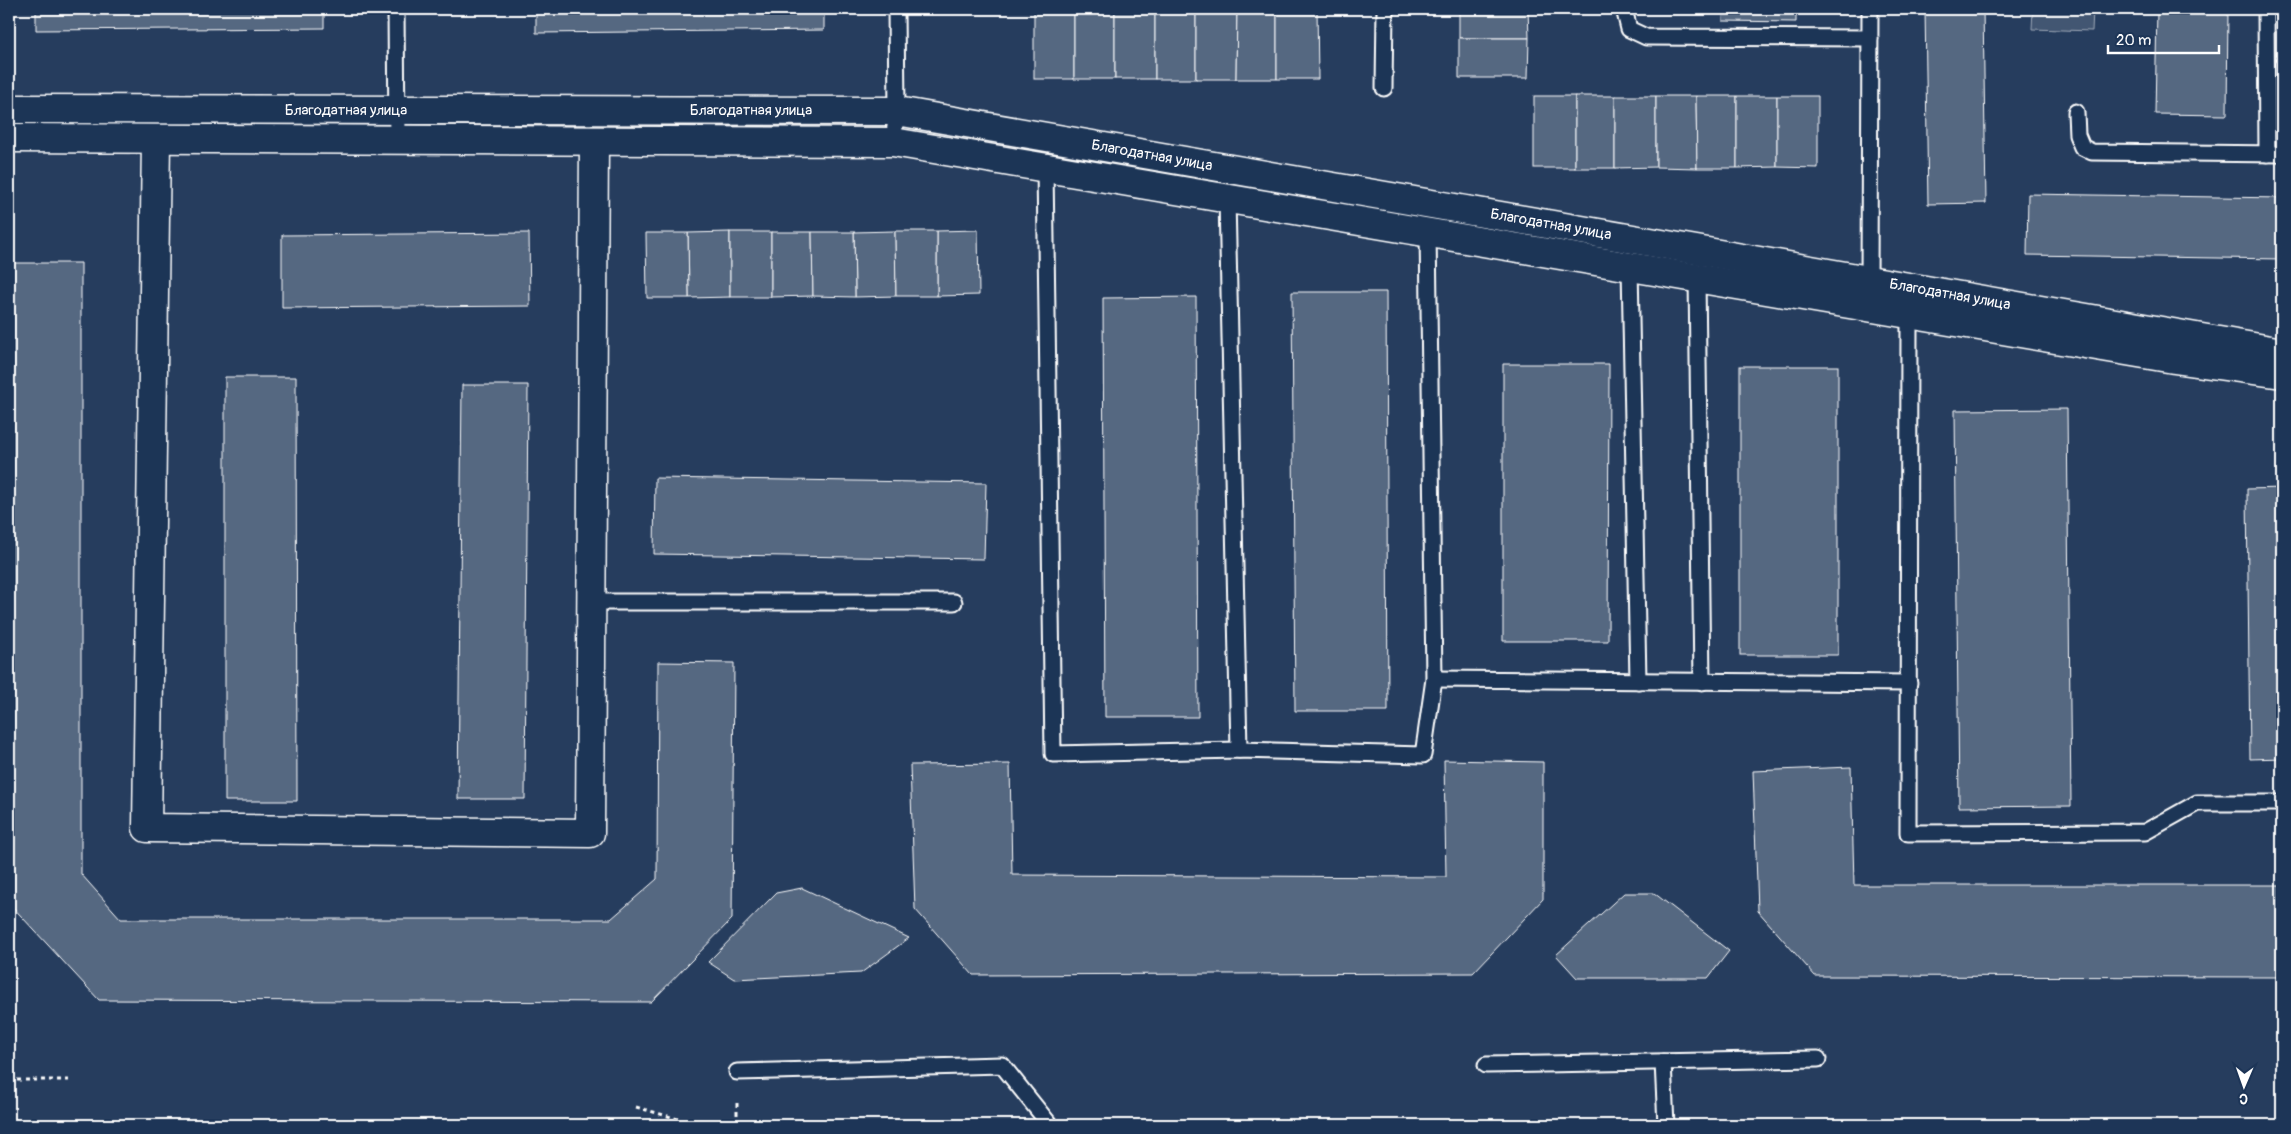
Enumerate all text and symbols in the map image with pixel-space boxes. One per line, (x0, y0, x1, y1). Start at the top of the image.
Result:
scale bar (2108, 22, 2220, 54)
text: 20 m (2116, 31, 2151, 50)
street label: Благодатная улица (285, 101, 407, 120)
street label: Благодатная улица (690, 101, 812, 120)
street label: Благодатная улица (1090, 135, 1214, 175)
street label: Благодатная улица (1489, 204, 1613, 244)
street label: Благодатная улица (1888, 274, 2012, 314)
north arrow (2218, 1062, 2268, 1112)
text: С (2239, 1090, 2248, 1107)

